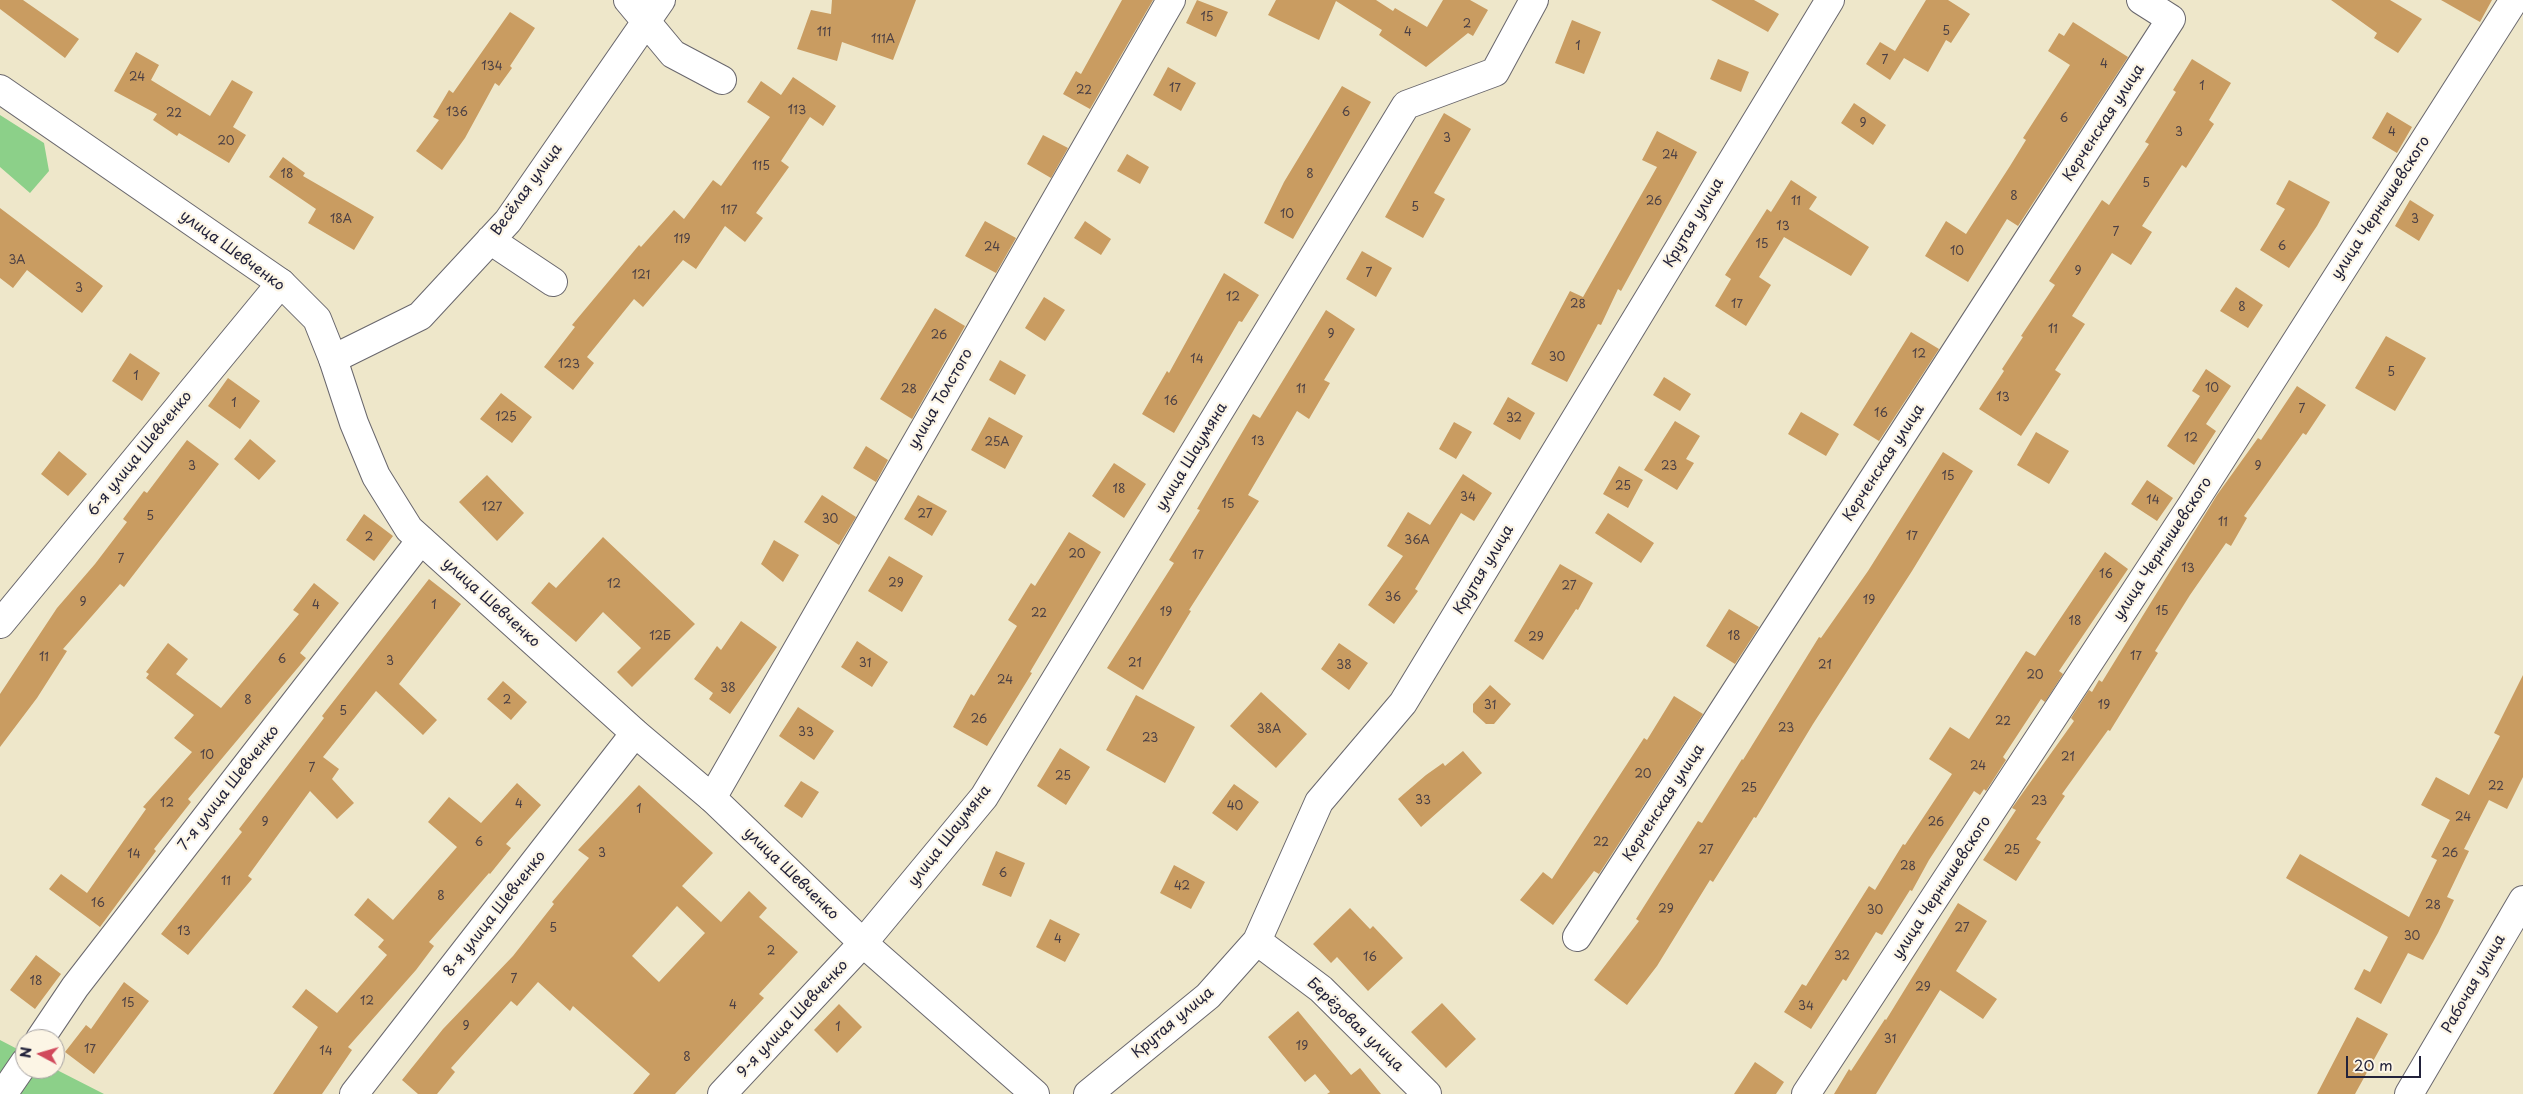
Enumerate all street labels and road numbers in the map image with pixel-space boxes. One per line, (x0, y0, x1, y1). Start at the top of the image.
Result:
street label: Керченская улица (2059, 61, 2149, 185)
street label: улица Чернышевского (2328, 133, 2434, 283)
street label: Весёлая улица (488, 141, 566, 239)
street label: Крутая улица (1660, 175, 1728, 271)
street label: улица Шевченко (176, 207, 288, 295)
street label: улица Толстого (905, 346, 977, 452)
street label: 6-я улица Шевченко (84, 388, 196, 520)
street label: улица Шаумяна (1152, 399, 1232, 515)
street label: Керченская улица (1839, 401, 1929, 525)
street label: улица Чернышевского (2110, 474, 2216, 624)
street label: Крутая улица (1450, 522, 1518, 618)
street label: улица Шевченко (438, 554, 544, 652)
street label: 7-я улица Шевченко (175, 722, 283, 854)
street label: Керченская улица (1619, 741, 1709, 865)
street label: улица Шаумяна (905, 782, 995, 890)
street label: улица Чернышевского (1889, 813, 1995, 963)
street label: улица Шевченко (740, 824, 842, 924)
street label: 8-я улица Шевченко (440, 847, 550, 981)
street label: Рабочая улица (2439, 932, 2509, 1036)
street label: 9-я улица Шевченко (734, 956, 852, 1082)
street label: Берёзовая улица (1303, 975, 1407, 1075)
street label: Крутая улица (1128, 984, 1218, 1062)

